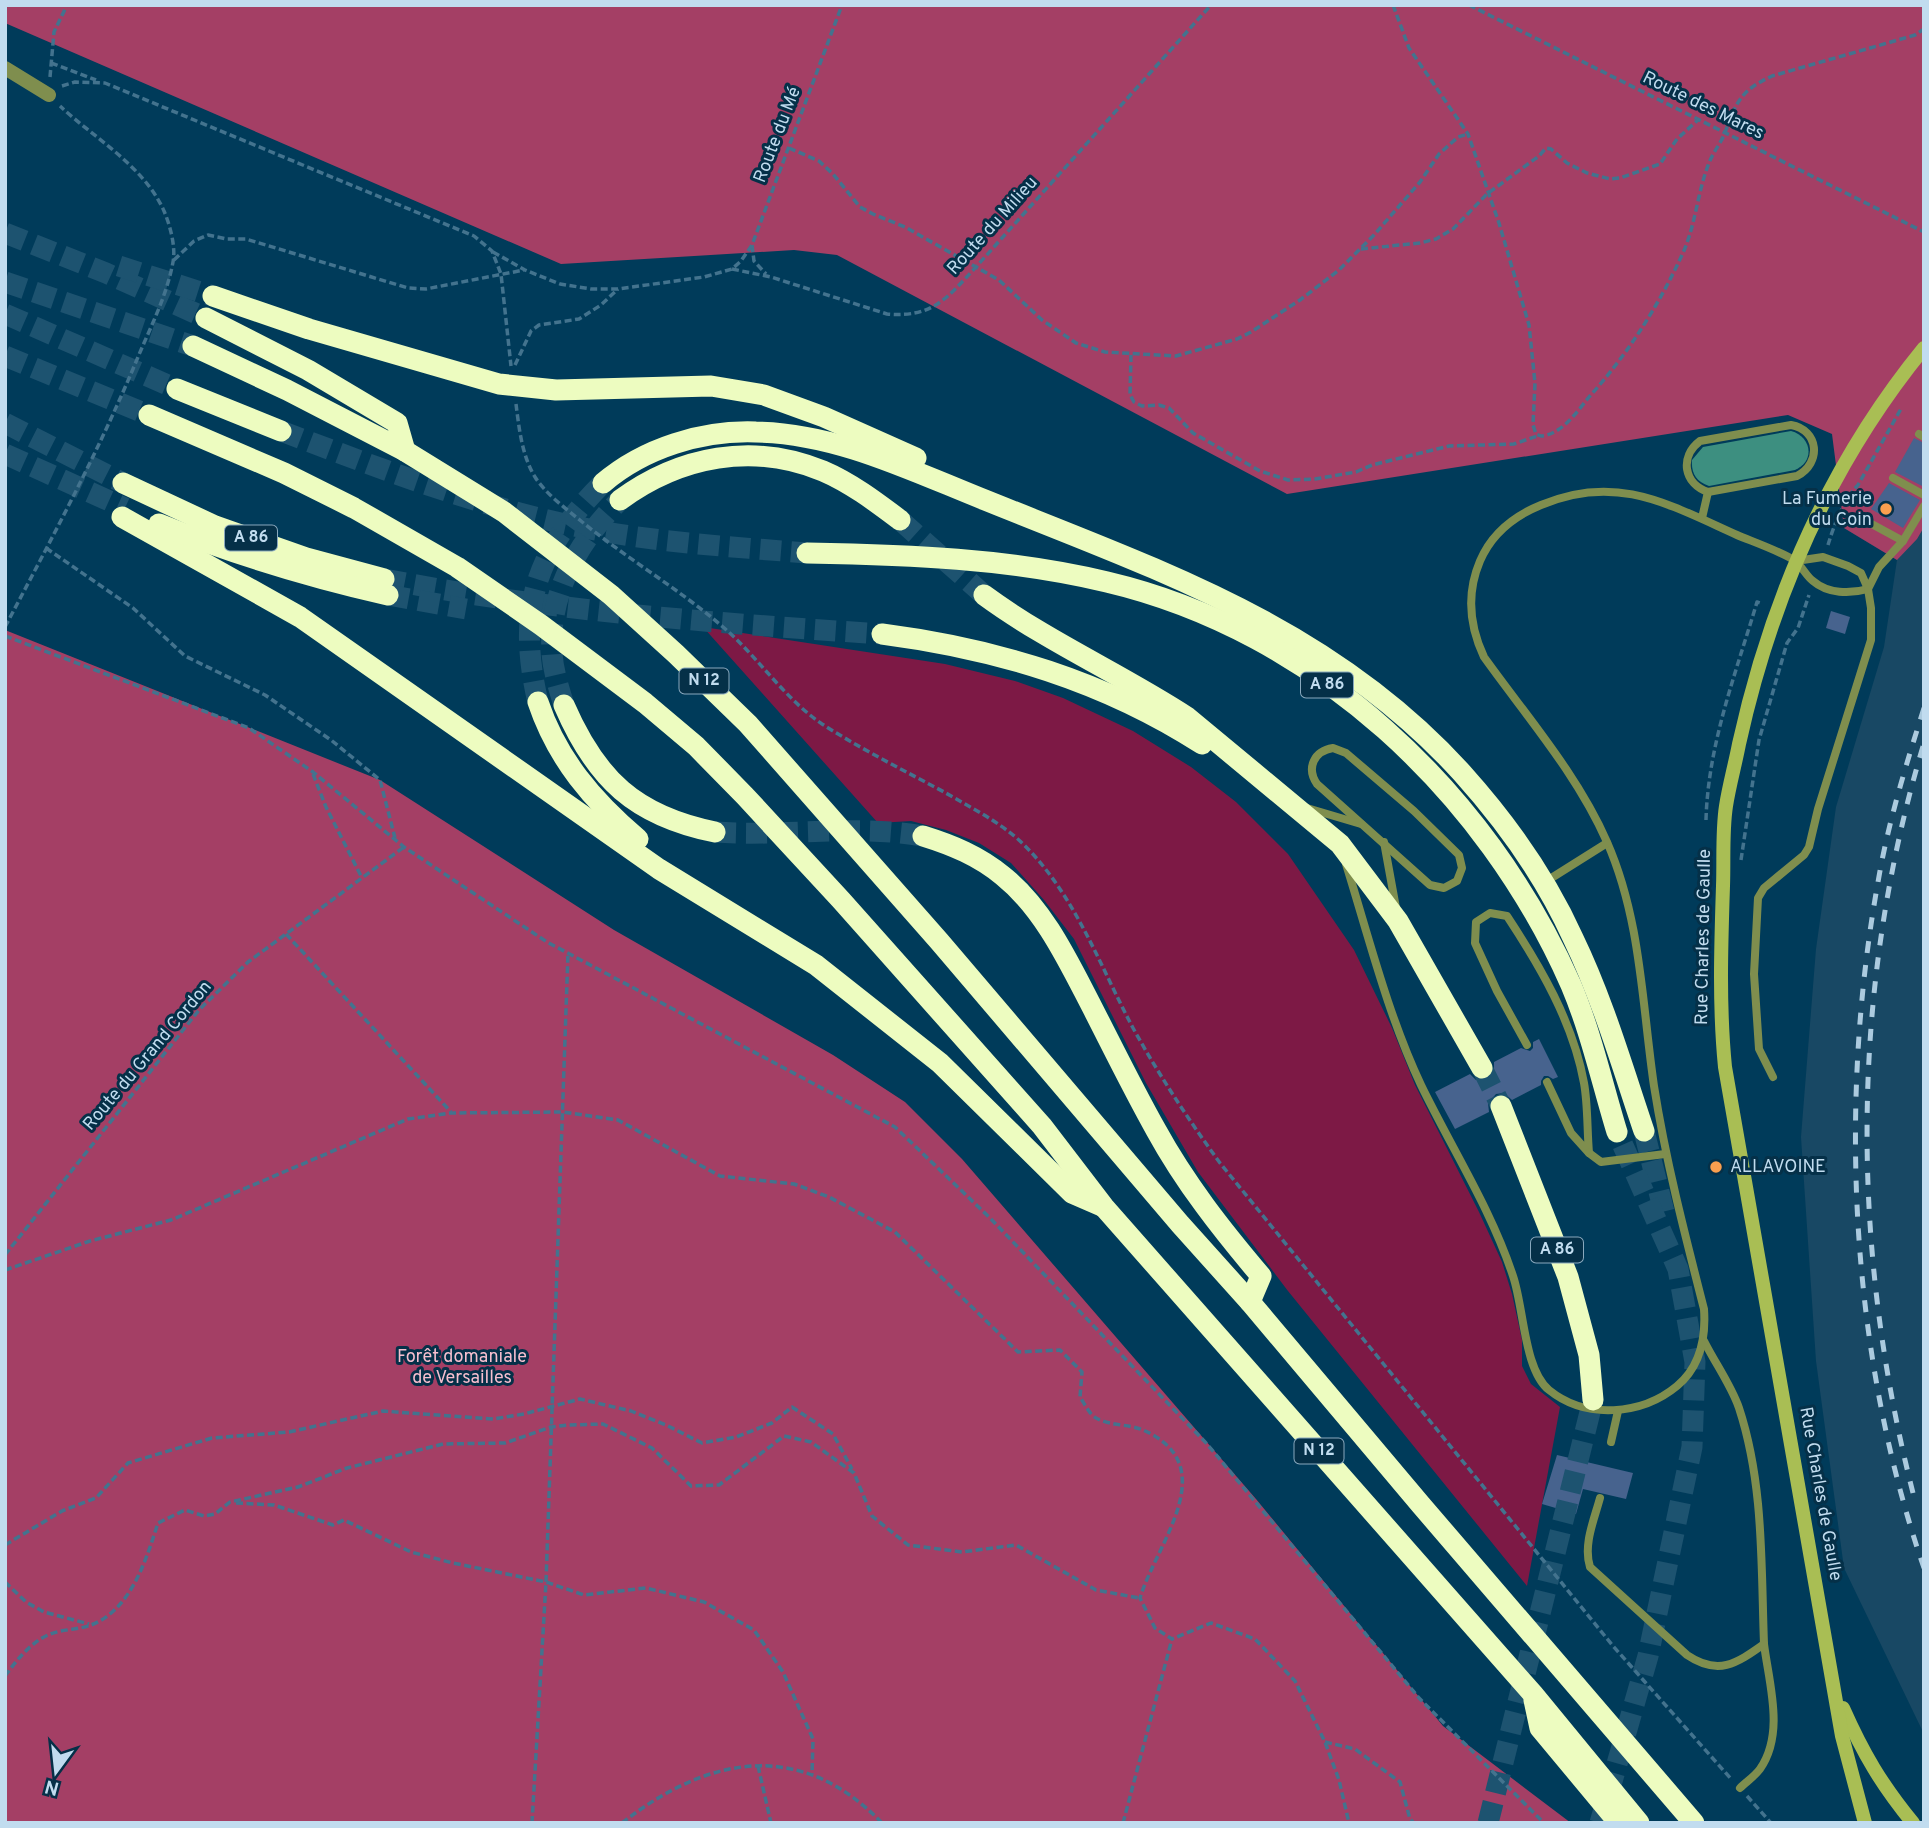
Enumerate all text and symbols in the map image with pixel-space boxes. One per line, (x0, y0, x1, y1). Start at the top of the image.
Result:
street label: Route des Mares (1638, 67, 1768, 145)
street label: Route du Mé (749, 84, 807, 186)
street label: Route du Milieu (943, 172, 1043, 280)
place label: La Fumerie du Coin (1782, 488, 1872, 532)
marker: La Fumerie du Coin (1878, 501, 1894, 517)
road number: A 86 (225, 526, 277, 551)
road number: N 12 (680, 668, 728, 694)
road number: A 86 (1301, 672, 1353, 698)
street label: Rue Charles de Gaulle (1691, 849, 1717, 1025)
street label: Route du Grand Cordon (79, 976, 217, 1136)
place label: ALLAVOINE (1730, 1156, 1826, 1179)
marker: ALLAVOINE (1708, 1159, 1724, 1175)
road number: A 86 (1531, 1238, 1583, 1262)
park label: Forêt domaniale de Versailles (397, 1346, 527, 1390)
street label: Rue Charles de Gaulle (1793, 1405, 1847, 1583)
road number: N 12 (1294, 1438, 1344, 1464)
north arrow (21, 1737, 91, 1807)
text: N (42, 1773, 62, 1800)

